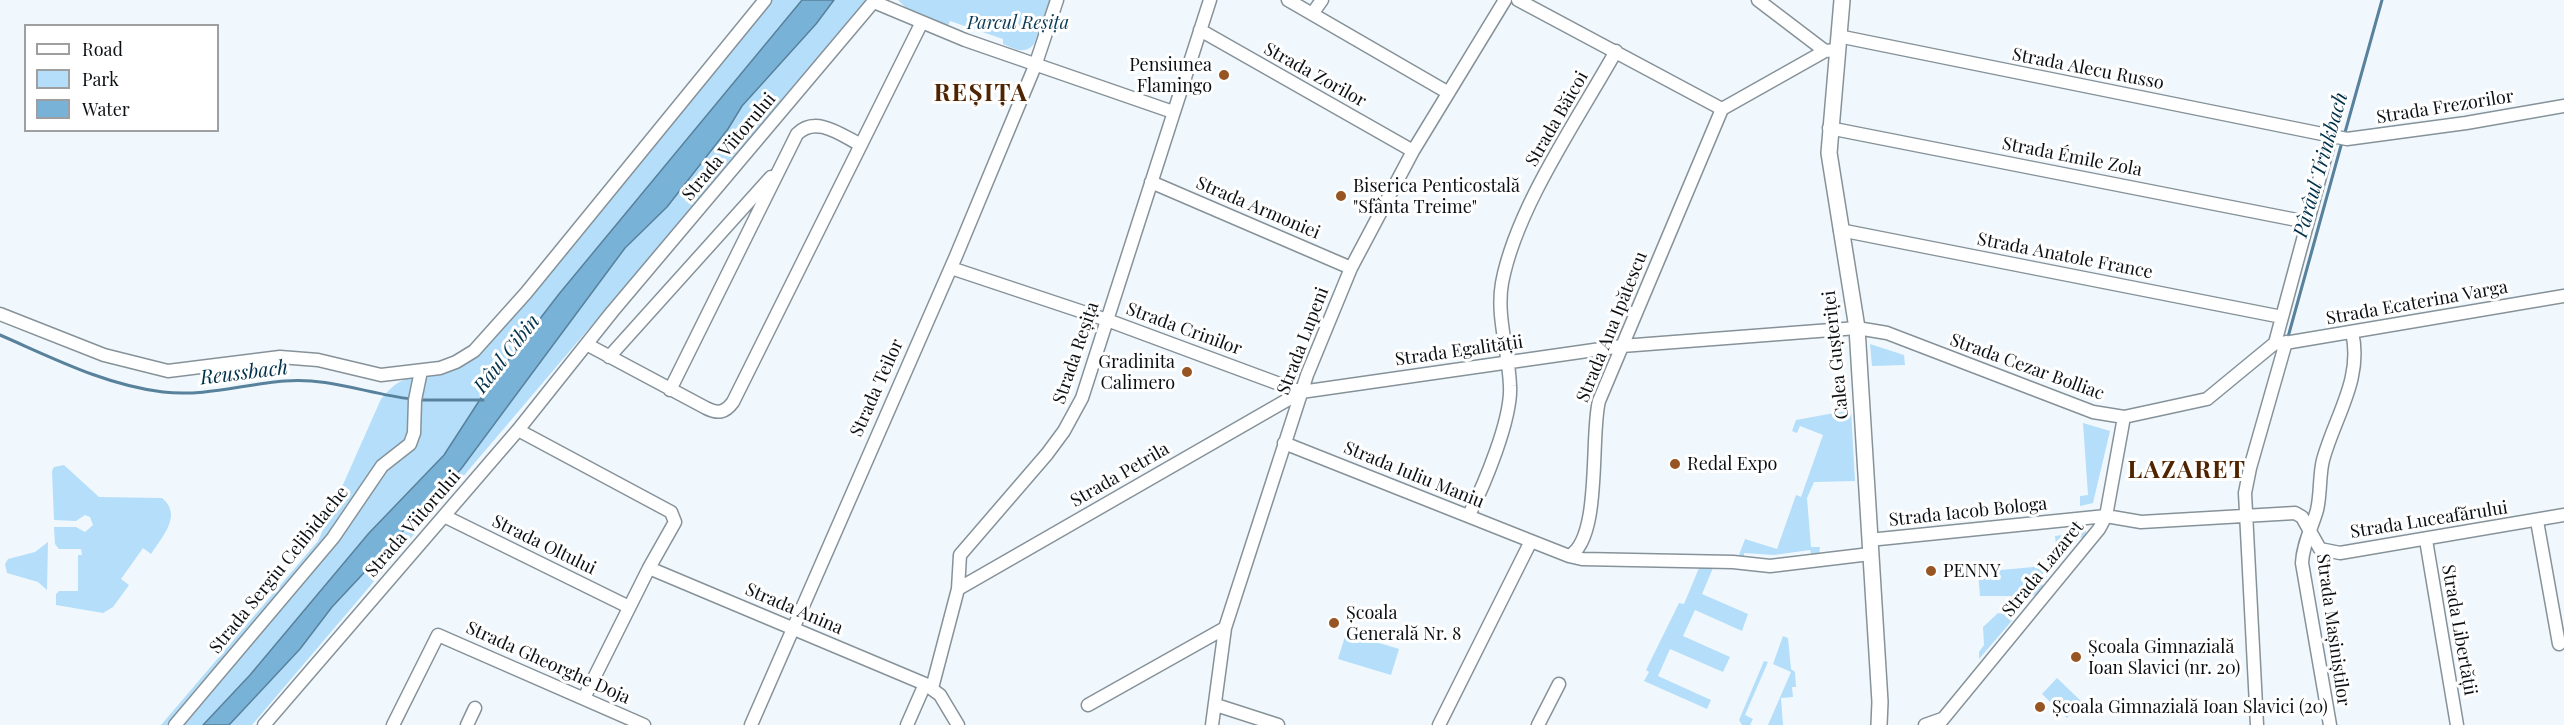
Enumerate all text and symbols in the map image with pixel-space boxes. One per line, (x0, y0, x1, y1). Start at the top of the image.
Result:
park label: Parcul Reșița (967, 12, 1069, 34)
legend (24, 24, 219, 132)
text: Road (82, 37, 123, 61)
street label: Strada Zorilor (1260, 38, 1370, 112)
street label: Strada Alecu Russo (2010, 44, 2166, 94)
place label: Pensiunea Flamingo (1129, 54, 1212, 97)
text: Park (82, 67, 119, 91)
marker: Pensiunea Flamingo (1217, 68, 1231, 82)
street label: Strada Băicoi (1521, 68, 1593, 170)
district label: REȘIȚA (934, 80, 1028, 108)
street label: Strada Frezorilor (2375, 85, 2515, 129)
street label: Strada Viitorului (678, 89, 780, 205)
water label: Pârâul Trinkbach (2289, 90, 2353, 240)
text: Water (82, 97, 130, 121)
street label: Strada Émile Zola (2000, 133, 2144, 181)
street label: Strada Armoniei (1193, 172, 1323, 244)
place label: Biserica Penticostală "Sfânta Treime" (1353, 175, 1520, 218)
marker: Biserica Penticostală "Sfânta Treime" (1334, 189, 1348, 203)
street label: Strada Anatole France (1975, 228, 2155, 284)
street label: Strada Ana Ipătescu (1572, 249, 1652, 405)
street label: Strada Ecaterina Varga (2324, 276, 2510, 330)
street label: Strada Lupeni (1273, 284, 1333, 398)
street label: Calea Gușteriței (1818, 289, 1854, 421)
street label: Strada Crinilor (1123, 298, 1245, 360)
street label: Strada Reșița (1048, 299, 1104, 407)
water label: Râul Cibin (469, 310, 545, 398)
street label: Strada Cezar Bolliac (1947, 329, 2107, 405)
street label: Strada Egalității (1394, 331, 1524, 371)
street label: Strada Teilor (846, 336, 908, 440)
place label: Gradinita Calimero (1098, 351, 1175, 394)
water label: Reussbach (199, 356, 289, 390)
marker: Gradinita Calimero (1180, 365, 1194, 379)
street label: Strada Iuliu Maniu (1341, 437, 1487, 513)
street label: Strada Petrila (1067, 438, 1173, 512)
place label: Redal Expo (1687, 453, 1777, 475)
marker: Redal Expo (1668, 457, 1682, 471)
district label: LAZARET (2127, 457, 2247, 485)
street label: Strada Viitorului (361, 466, 465, 582)
street label: Strada Sergiu Celibidache (205, 482, 353, 658)
street label: Strada Iacob Bologa (1888, 493, 2048, 531)
street label: Strada Luceafărului (2349, 497, 2509, 543)
street label: Strada Oltului (488, 511, 600, 579)
street label: Strada Lazaret (1998, 517, 2088, 621)
street label: Strada Mașiniștilor (2312, 553, 2354, 707)
place label: PENNY (1943, 560, 2001, 582)
street label: Strada Libertății (2437, 563, 2481, 697)
marker: PENNY (1924, 564, 1938, 578)
street label: Strada Anina (742, 579, 846, 639)
place label: Școala Generală Nr. 8 (1346, 602, 1461, 644)
marker: Școala Generală Nr. 8 (1327, 616, 1341, 630)
street label: Strada Gheorghe Doja (463, 617, 633, 709)
place label: Școala Gimnazială Ioan Slavici (nr. 20) (2088, 636, 2240, 678)
marker: Școala Gimnazială Ioan Slavici (nr. 20) (2069, 650, 2083, 664)
place label: Școala Gimnazială Ioan Slavici (20) (2052, 696, 2328, 718)
marker: Școala Gimnazială Ioan Slavici (20) (2033, 700, 2047, 714)

